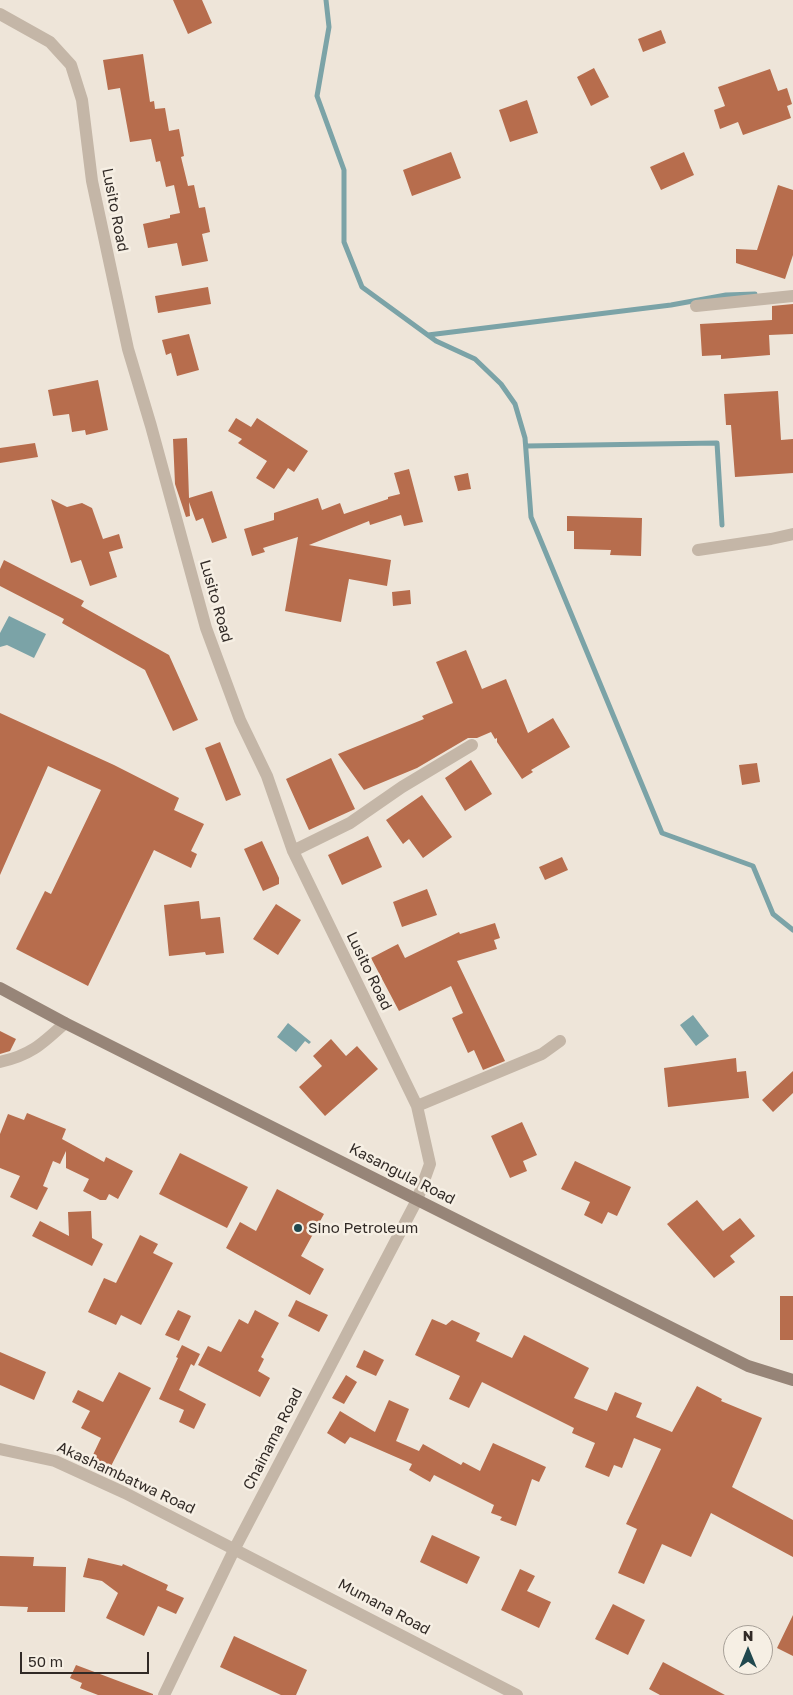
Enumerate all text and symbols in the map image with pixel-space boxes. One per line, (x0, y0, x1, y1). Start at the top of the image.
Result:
street label: Lusito Road (98, 167, 132, 253)
street label: Lusito Road (196, 558, 236, 644)
street label: Lusito Road (342, 929, 396, 1013)
street label: Kasangula Road (346, 1140, 458, 1208)
place label: Sino Petroleum (308, 1219, 418, 1237)
marker: Sino Petroleum (292, 1222, 304, 1234)
street label: Chainama Road (240, 1385, 306, 1493)
street label: Akashambatwa Road (54, 1438, 198, 1518)
street label: Mumana Road (335, 1575, 433, 1639)
north arrow (723, 1625, 773, 1675)
text: N (743, 1627, 753, 1644)
scale bar (22, 1642, 151, 1674)
text: 50 m (28, 1652, 63, 1670)

